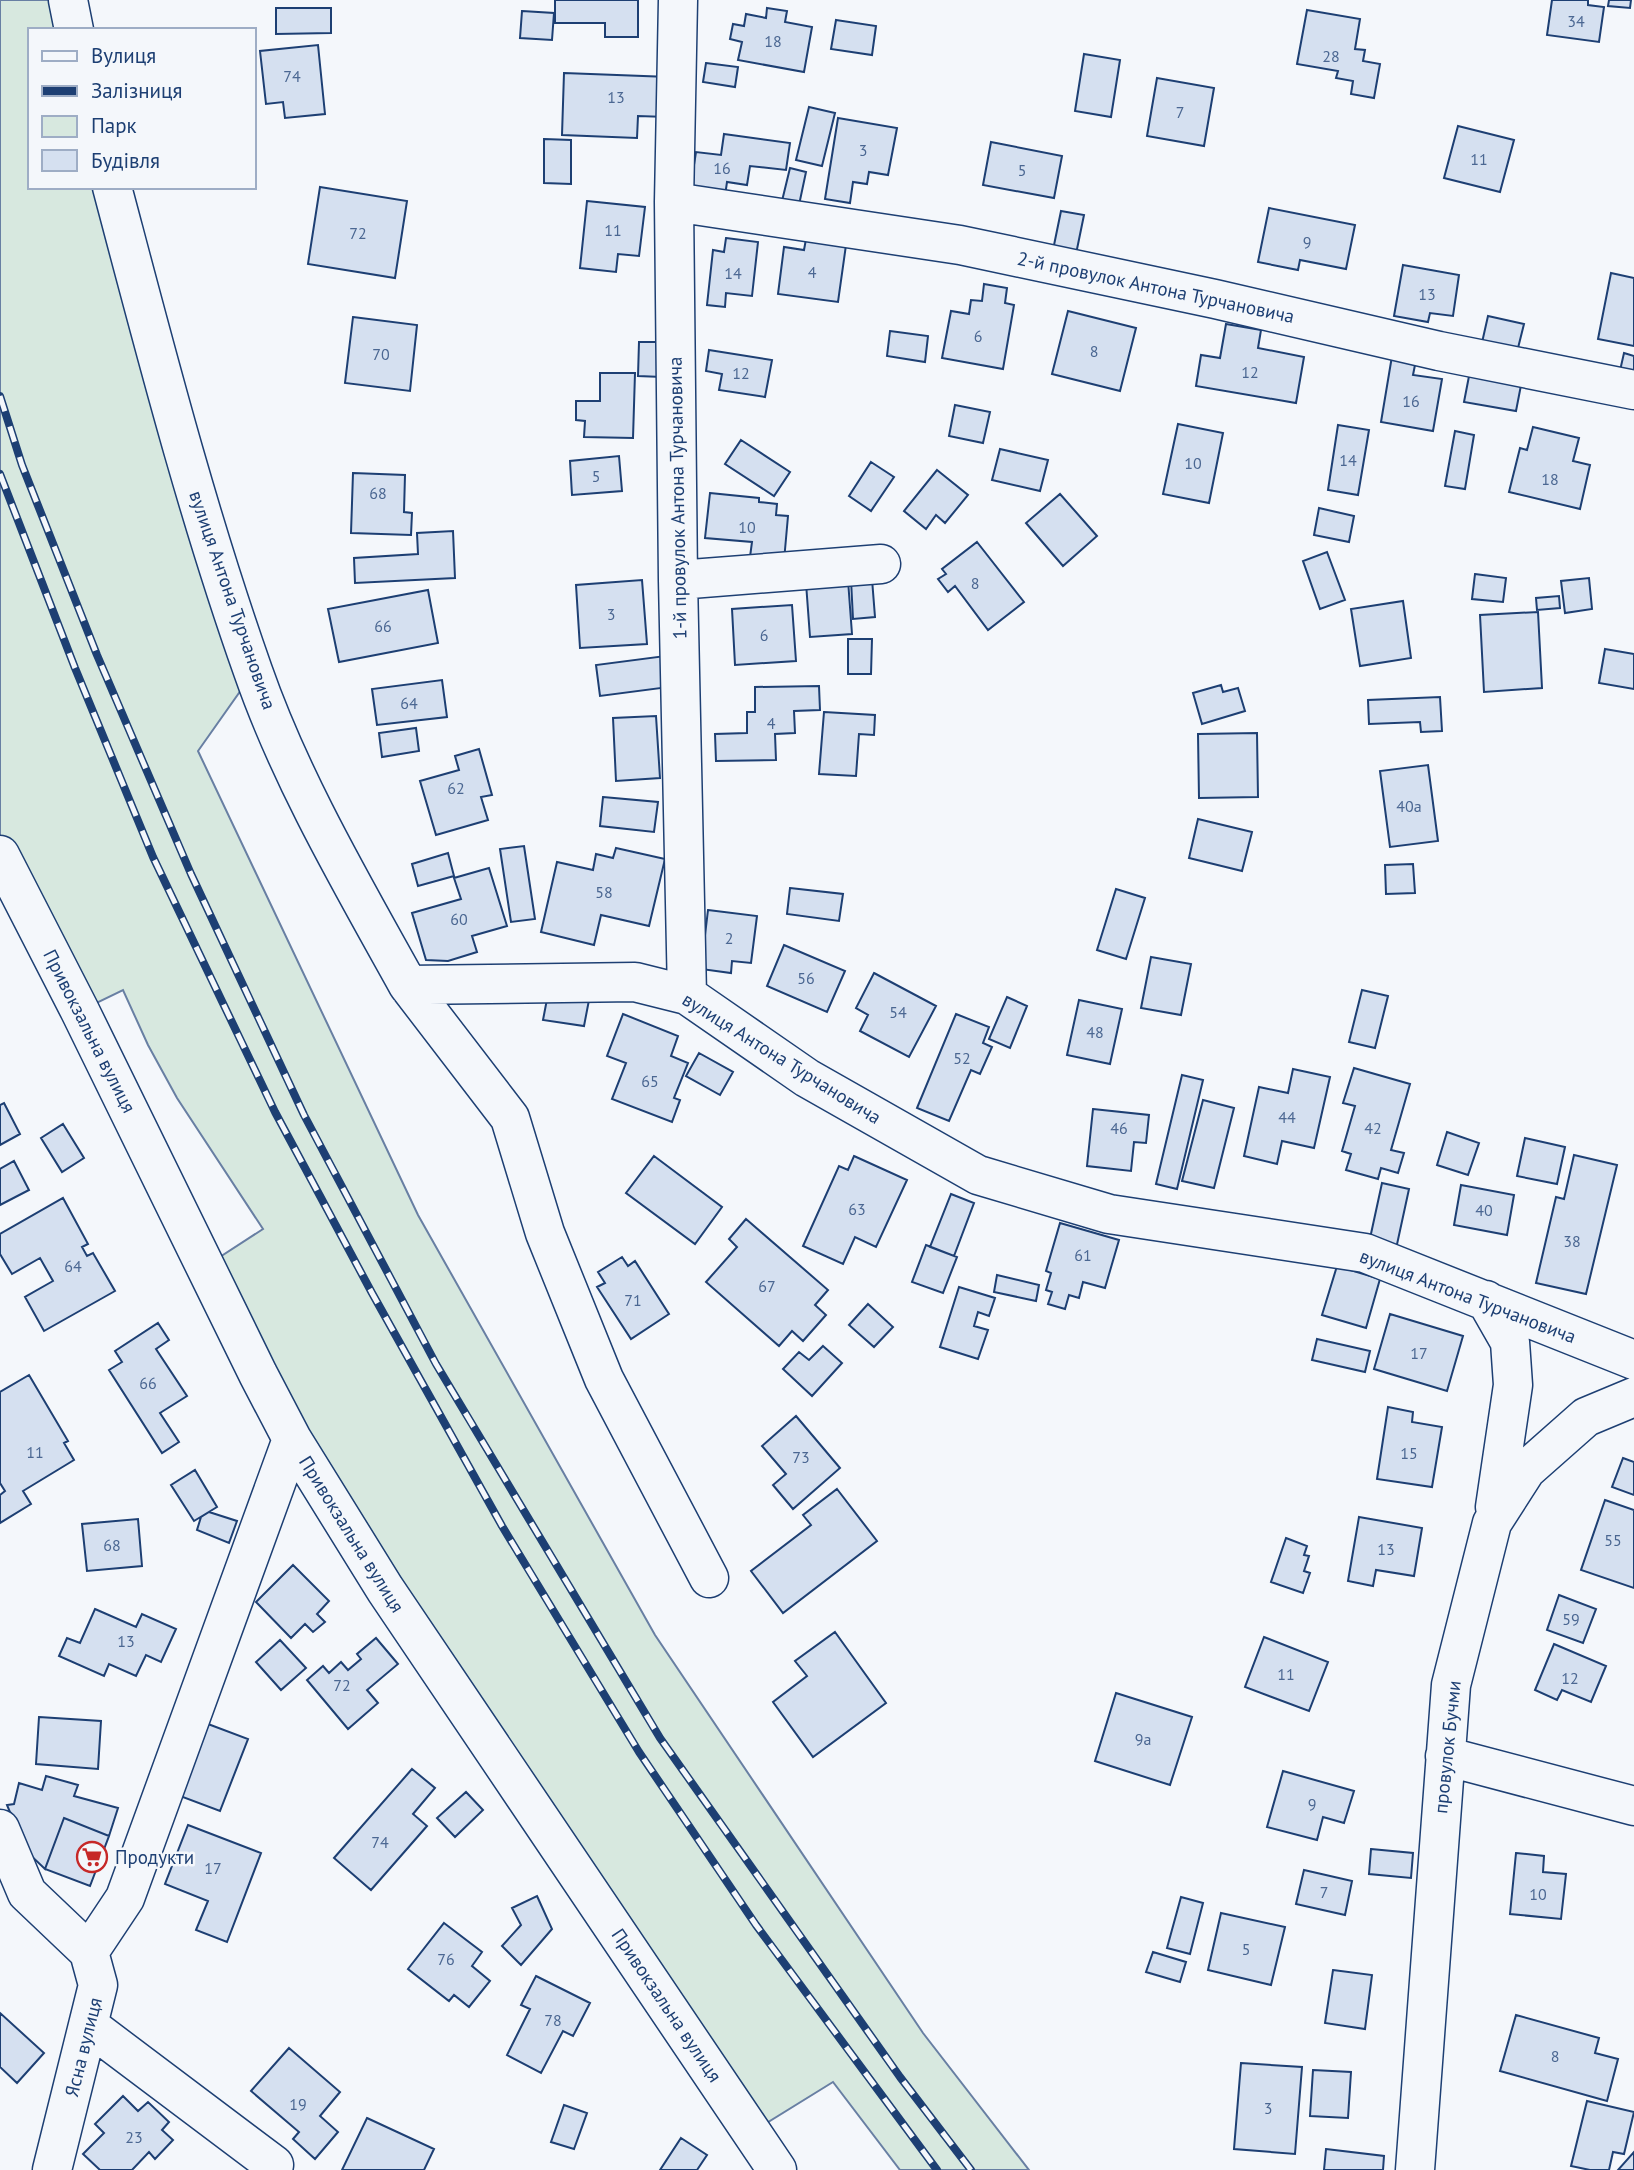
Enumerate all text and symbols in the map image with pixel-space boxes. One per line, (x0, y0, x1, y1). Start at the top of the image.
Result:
house number: 34 (1567, 11, 1585, 31)
legend (28, 28, 256, 189)
house number: 18 (764, 31, 782, 51)
text: Вулиця (91, 42, 156, 69)
house number: 28 (1322, 46, 1340, 66)
house number: 74 (283, 66, 301, 86)
text: Залізниця (91, 77, 183, 104)
house number: 13 (607, 87, 625, 107)
house number: 7 (1176, 102, 1184, 122)
text: Парк (91, 112, 137, 139)
house number: 3 (859, 140, 867, 160)
text: Будівля (91, 147, 160, 174)
house number: 11 (1470, 149, 1488, 169)
house number: 16 (713, 158, 731, 178)
house number: 5 (1018, 160, 1026, 180)
house number: 11 (604, 220, 622, 240)
house number: 72 (349, 223, 367, 243)
house number: 9 (1303, 232, 1311, 252)
street label: 2-й провулок Антона Турчановича (1015, 246, 1297, 328)
house number: 4 (808, 262, 817, 282)
house number: 14 (724, 263, 742, 283)
house number: 13 (1418, 284, 1436, 304)
house number: 6 (974, 326, 982, 346)
house number: 8 (1090, 341, 1098, 361)
house number: 70 (372, 344, 390, 364)
street label: 1-й провулок Антона Турчановича (663, 356, 691, 640)
house number: 12 (1241, 362, 1259, 382)
house number: 12 (732, 363, 750, 383)
house number: 16 (1402, 391, 1420, 411)
house number: 14 (1339, 450, 1357, 470)
house number: 10 (1184, 453, 1202, 473)
house number: 5 (592, 466, 600, 486)
house number: 18 (1541, 469, 1559, 489)
house number: 68 (369, 483, 387, 503)
street label: вулиця Антона Турчановича (184, 487, 282, 713)
house number: 10 (738, 517, 756, 537)
house number: 8 (971, 573, 979, 593)
house number: 3 (607, 604, 615, 624)
house number: 66 (374, 616, 392, 636)
house number: 6 (760, 625, 768, 645)
house number: 64 (400, 693, 418, 713)
house number: 4 (767, 713, 776, 733)
house number: 62 (447, 778, 465, 798)
house number: 40а (1396, 796, 1422, 816)
house number: 58 (595, 882, 613, 902)
house number: 60 (450, 909, 468, 929)
house number: 2 (725, 928, 733, 948)
street label: Привокзальна вулиця (38, 945, 142, 1117)
house number: 56 (797, 968, 815, 988)
street label: вулиця Антона Турчановича (678, 987, 886, 1129)
house number: 54 (889, 1002, 907, 1022)
house number: 48 (1086, 1022, 1104, 1042)
house number: 52 (953, 1048, 971, 1068)
house number: 65 (641, 1071, 659, 1091)
house number: 44 (1278, 1107, 1296, 1127)
house number: 46 (1110, 1118, 1128, 1138)
house number: 42 (1364, 1118, 1382, 1138)
house number: 63 (848, 1199, 866, 1219)
house number: 40 (1475, 1200, 1493, 1220)
house number: 38 (1563, 1231, 1581, 1251)
street label: вулиця Антона Турчановича (1356, 1244, 1580, 1348)
house number: 61 (1074, 1245, 1092, 1265)
house number: 64 (64, 1256, 82, 1276)
house number: 67 (758, 1276, 776, 1296)
house number: 71 (624, 1290, 642, 1310)
house number: 17 (1410, 1343, 1428, 1363)
house number: 66 (139, 1373, 157, 1393)
house number: 11 (26, 1442, 44, 1462)
house number: 15 (1400, 1443, 1418, 1463)
house number: 73 (792, 1447, 810, 1467)
street label: Привокзальна вулиця (294, 1451, 410, 1617)
house number: 55 (1604, 1530, 1622, 1550)
house number: 68 (103, 1535, 121, 1555)
house number: 13 (1377, 1539, 1395, 1559)
house number: 59 (1562, 1609, 1580, 1629)
house number: 13 (117, 1631, 135, 1651)
house number: 11 (1277, 1664, 1295, 1684)
house number: 12 (1561, 1668, 1579, 1688)
house number: 72 (333, 1675, 351, 1695)
street label: провулок Бучми (1428, 1679, 1466, 1815)
house number: 9а (1135, 1729, 1151, 1749)
house number: 9 (1308, 1794, 1316, 1814)
house number: 74 (371, 1832, 389, 1852)
supermarket icon: Продукти (75, 1840, 109, 1874)
place label: Продукти (115, 1845, 194, 1869)
house number: 17 (204, 1858, 222, 1878)
house number: 7 (1320, 1882, 1328, 1902)
house number: 10 (1529, 1884, 1547, 1904)
street label: Привокзальна вулиця (607, 1924, 727, 2086)
house number: 5 (1242, 1939, 1250, 1959)
house number: 76 (437, 1949, 455, 1969)
street label: Ясна вулиця (59, 1995, 107, 2099)
house number: 78 (544, 2010, 562, 2030)
house number: 8 (1551, 2046, 1559, 2066)
house number: 19 (289, 2094, 307, 2114)
house number: 3 (1264, 2098, 1272, 2118)
house number: 23 (125, 2127, 143, 2147)

